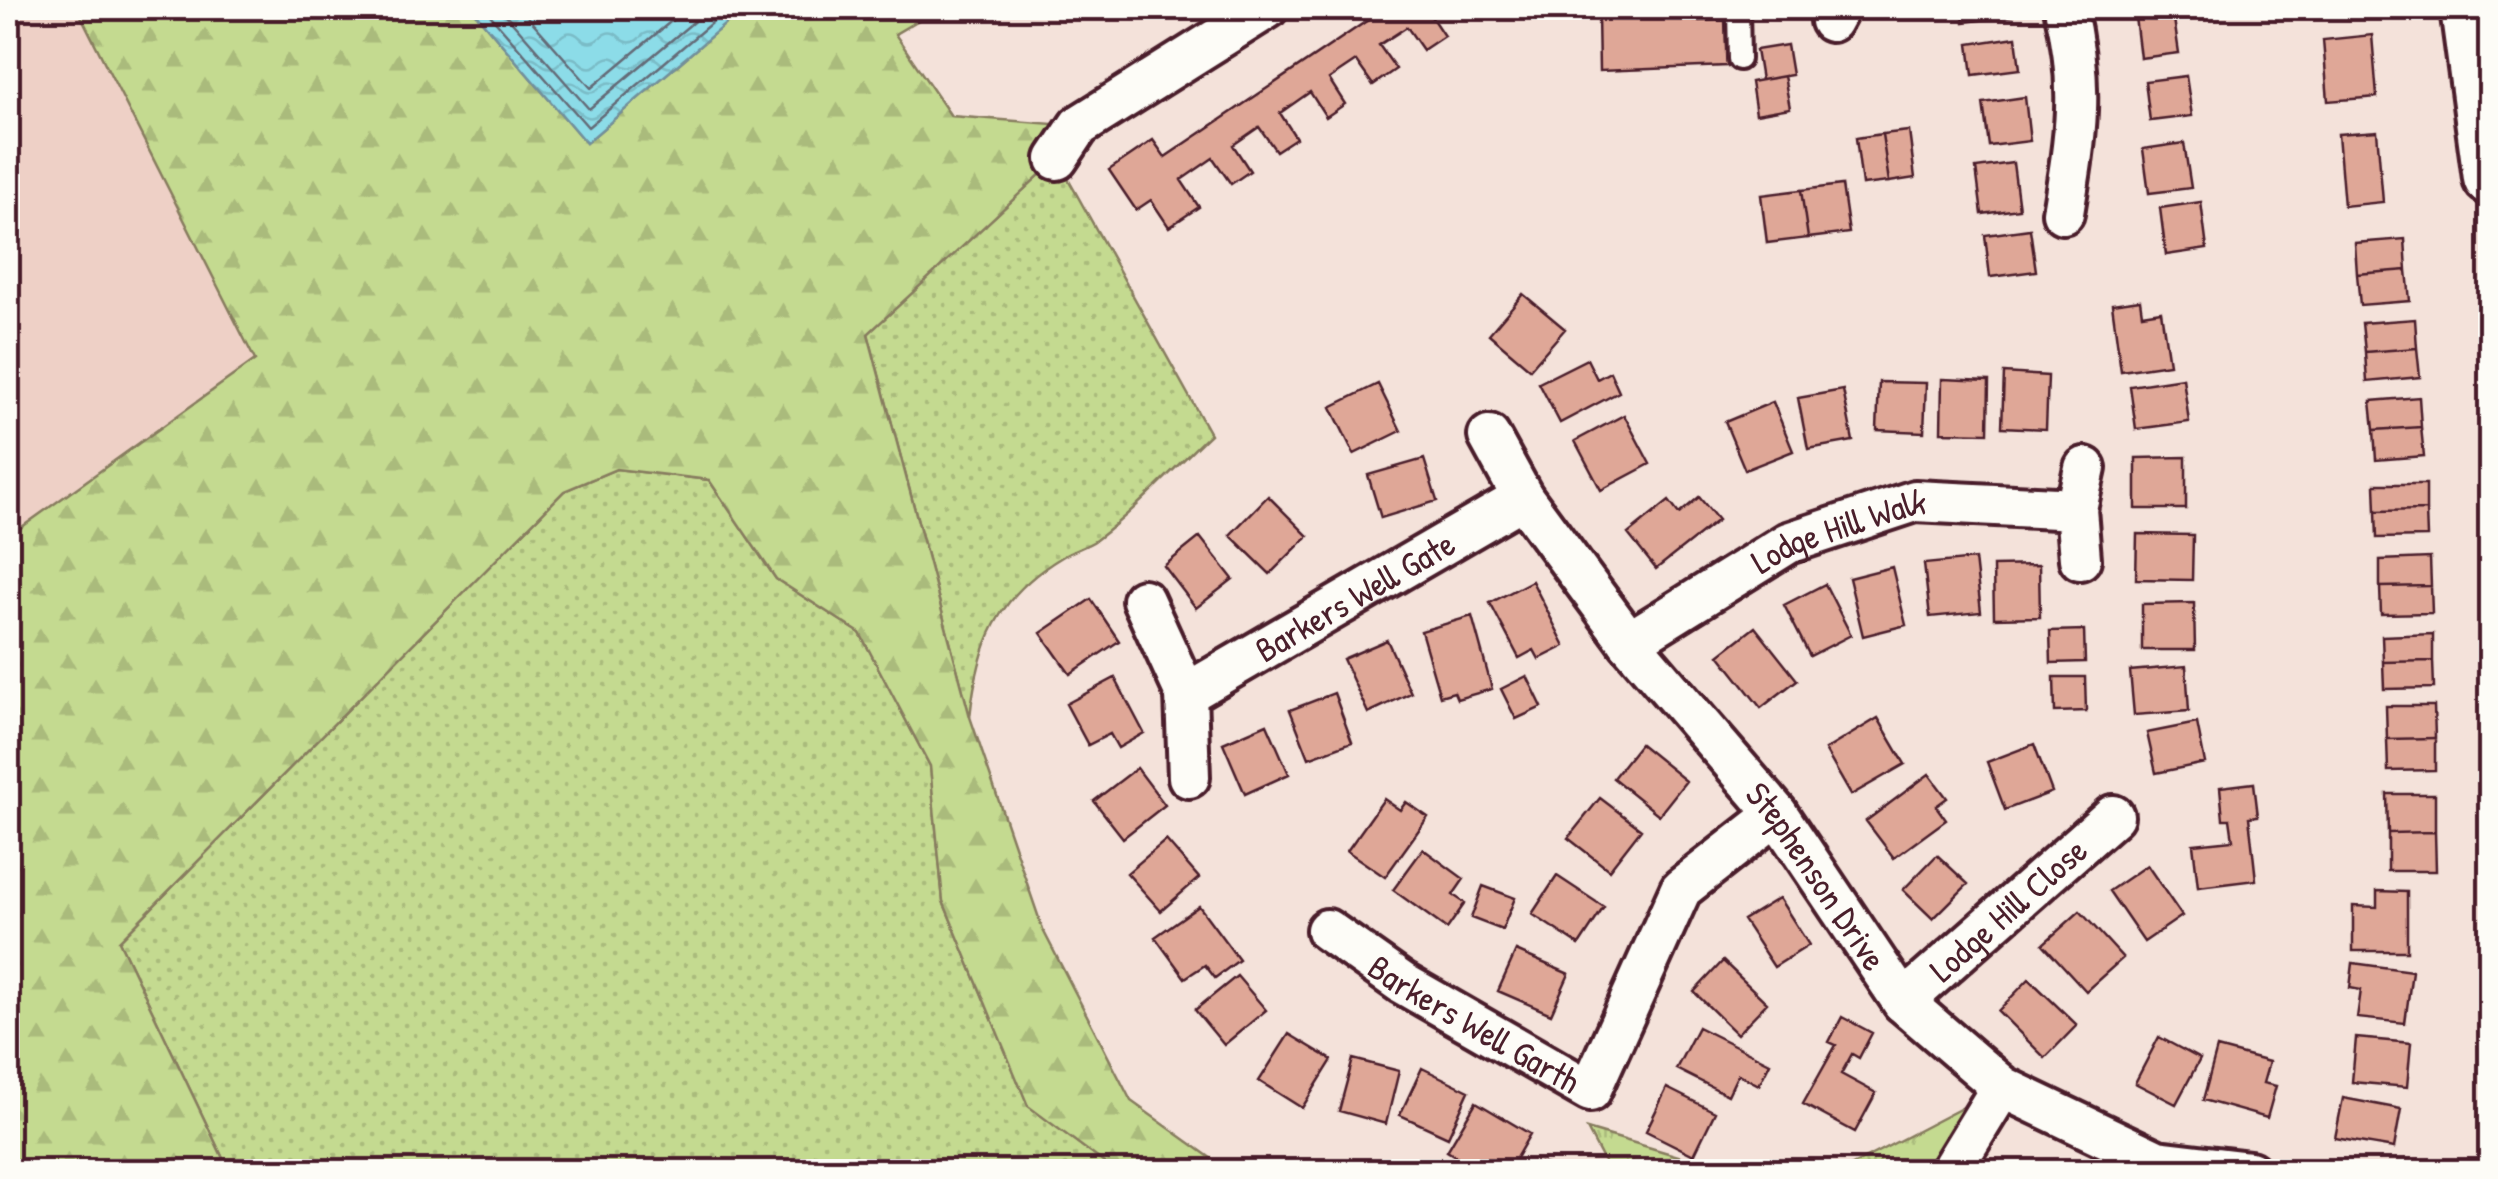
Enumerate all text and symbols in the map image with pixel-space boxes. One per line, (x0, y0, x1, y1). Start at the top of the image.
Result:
street label: Lodge Hill Walk (1742, 477, 1928, 584)
street label: Barkers Well Gate (1246, 519, 1463, 673)
street label: Stephenson Drive (1736, 771, 1898, 979)
street label: Lodge Hill Close (1919, 827, 2097, 992)
street label: Barkers Well Garth (1359, 943, 1589, 1104)

